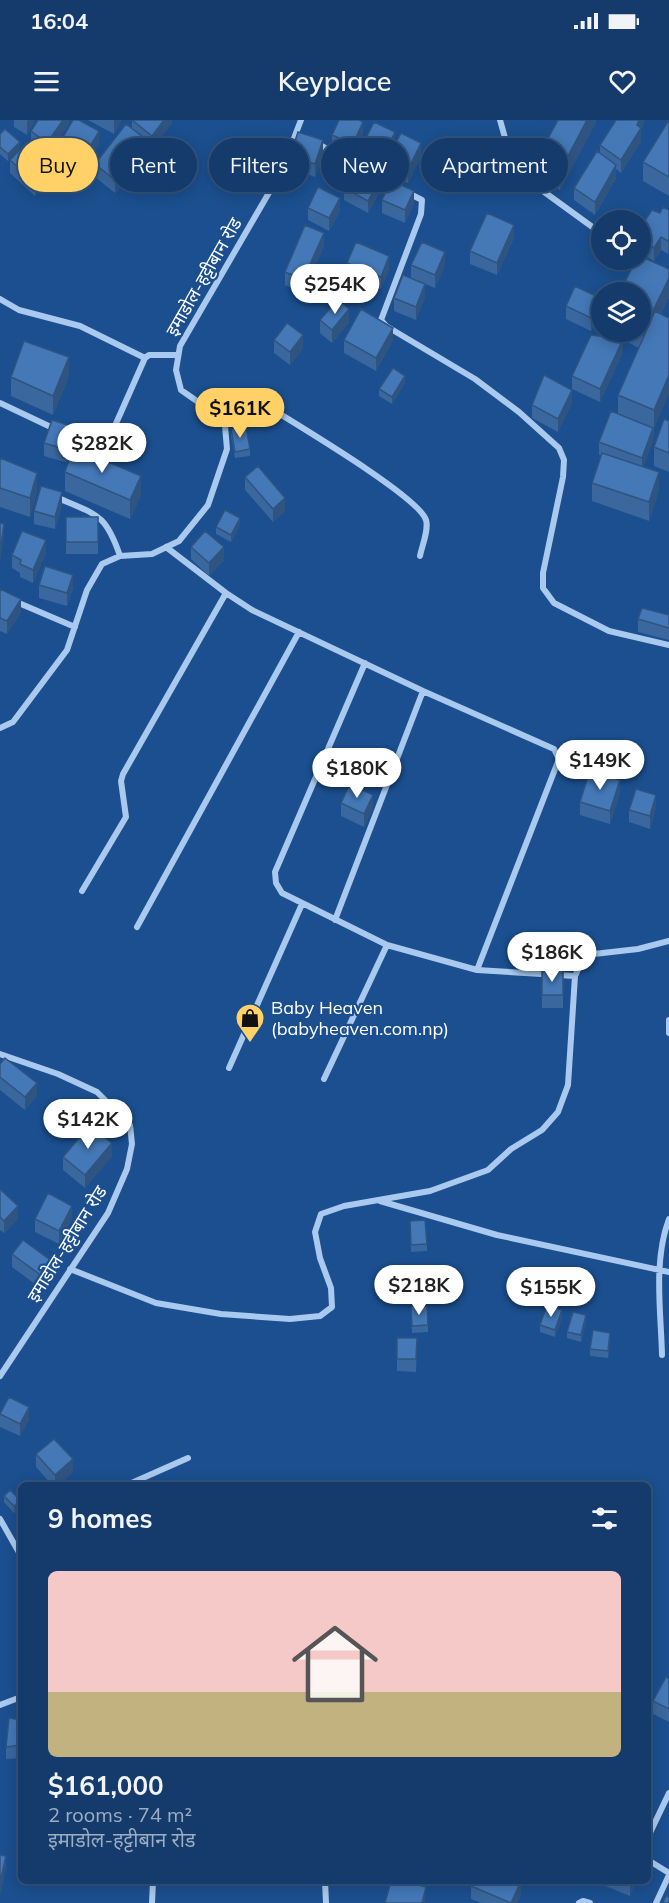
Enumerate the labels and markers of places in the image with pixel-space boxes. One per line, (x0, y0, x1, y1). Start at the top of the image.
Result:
pin: $254K (293, 264, 377, 315)
pin: $161K (198, 388, 282, 439)
pin: $282K (60, 423, 144, 474)
pin: $149K (558, 740, 642, 791)
pin: $180K (315, 748, 399, 799)
pin: $186K (510, 932, 594, 983)
place label: Baby Heaven (babyheaven.com.np) (271, 996, 449, 1040)
shop icon: Baby Heaven (babyheaven.com.np) (234, 1002, 266, 1044)
pin: $142K (46, 1099, 130, 1150)
pin: $218K (377, 1265, 461, 1316)
pin: $155K (509, 1267, 593, 1318)

